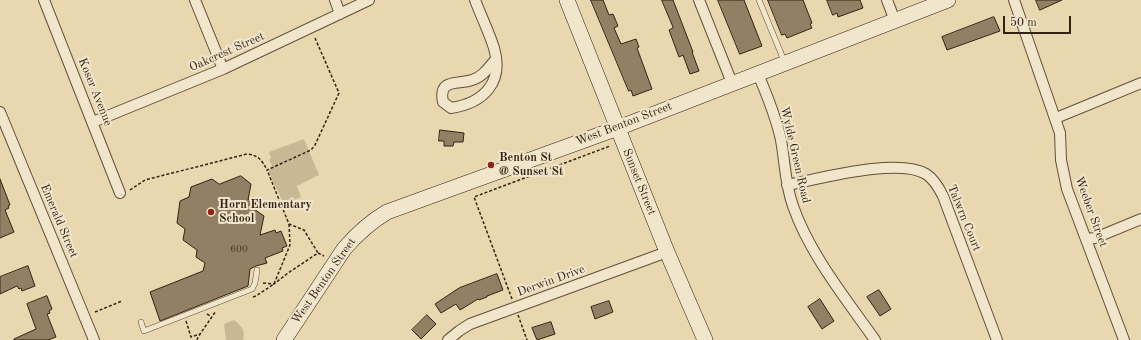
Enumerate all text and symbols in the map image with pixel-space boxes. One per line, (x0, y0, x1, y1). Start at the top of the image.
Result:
scale bar (1005, 8, 1073, 34)
text: 50 m (1010, 17, 1037, 29)
street label: Oakcrest Street (187, 29, 267, 75)
street label: Koser Avenue (75, 56, 115, 128)
street label: West Benton Street (574, 99, 674, 149)
street label: Wylde Green Road (777, 105, 813, 205)
street label: Sunset Street (619, 147, 659, 217)
place label: Benton St @ Sunset St (499, 151, 563, 179)
marker: Benton St @ Sunset St (486, 160, 496, 170)
street label: Weeber Street (1072, 175, 1110, 249)
street label: Emerald Street (37, 182, 81, 260)
street label: Talwrn Court (944, 183, 984, 253)
place label: Horn Elementary School (219, 198, 312, 226)
marker: Horn Elementary School (206, 207, 216, 217)
street label: West Benton Street (289, 235, 359, 327)
house number: 600 (230, 243, 248, 255)
street label: Derwin Drive (515, 262, 587, 300)

